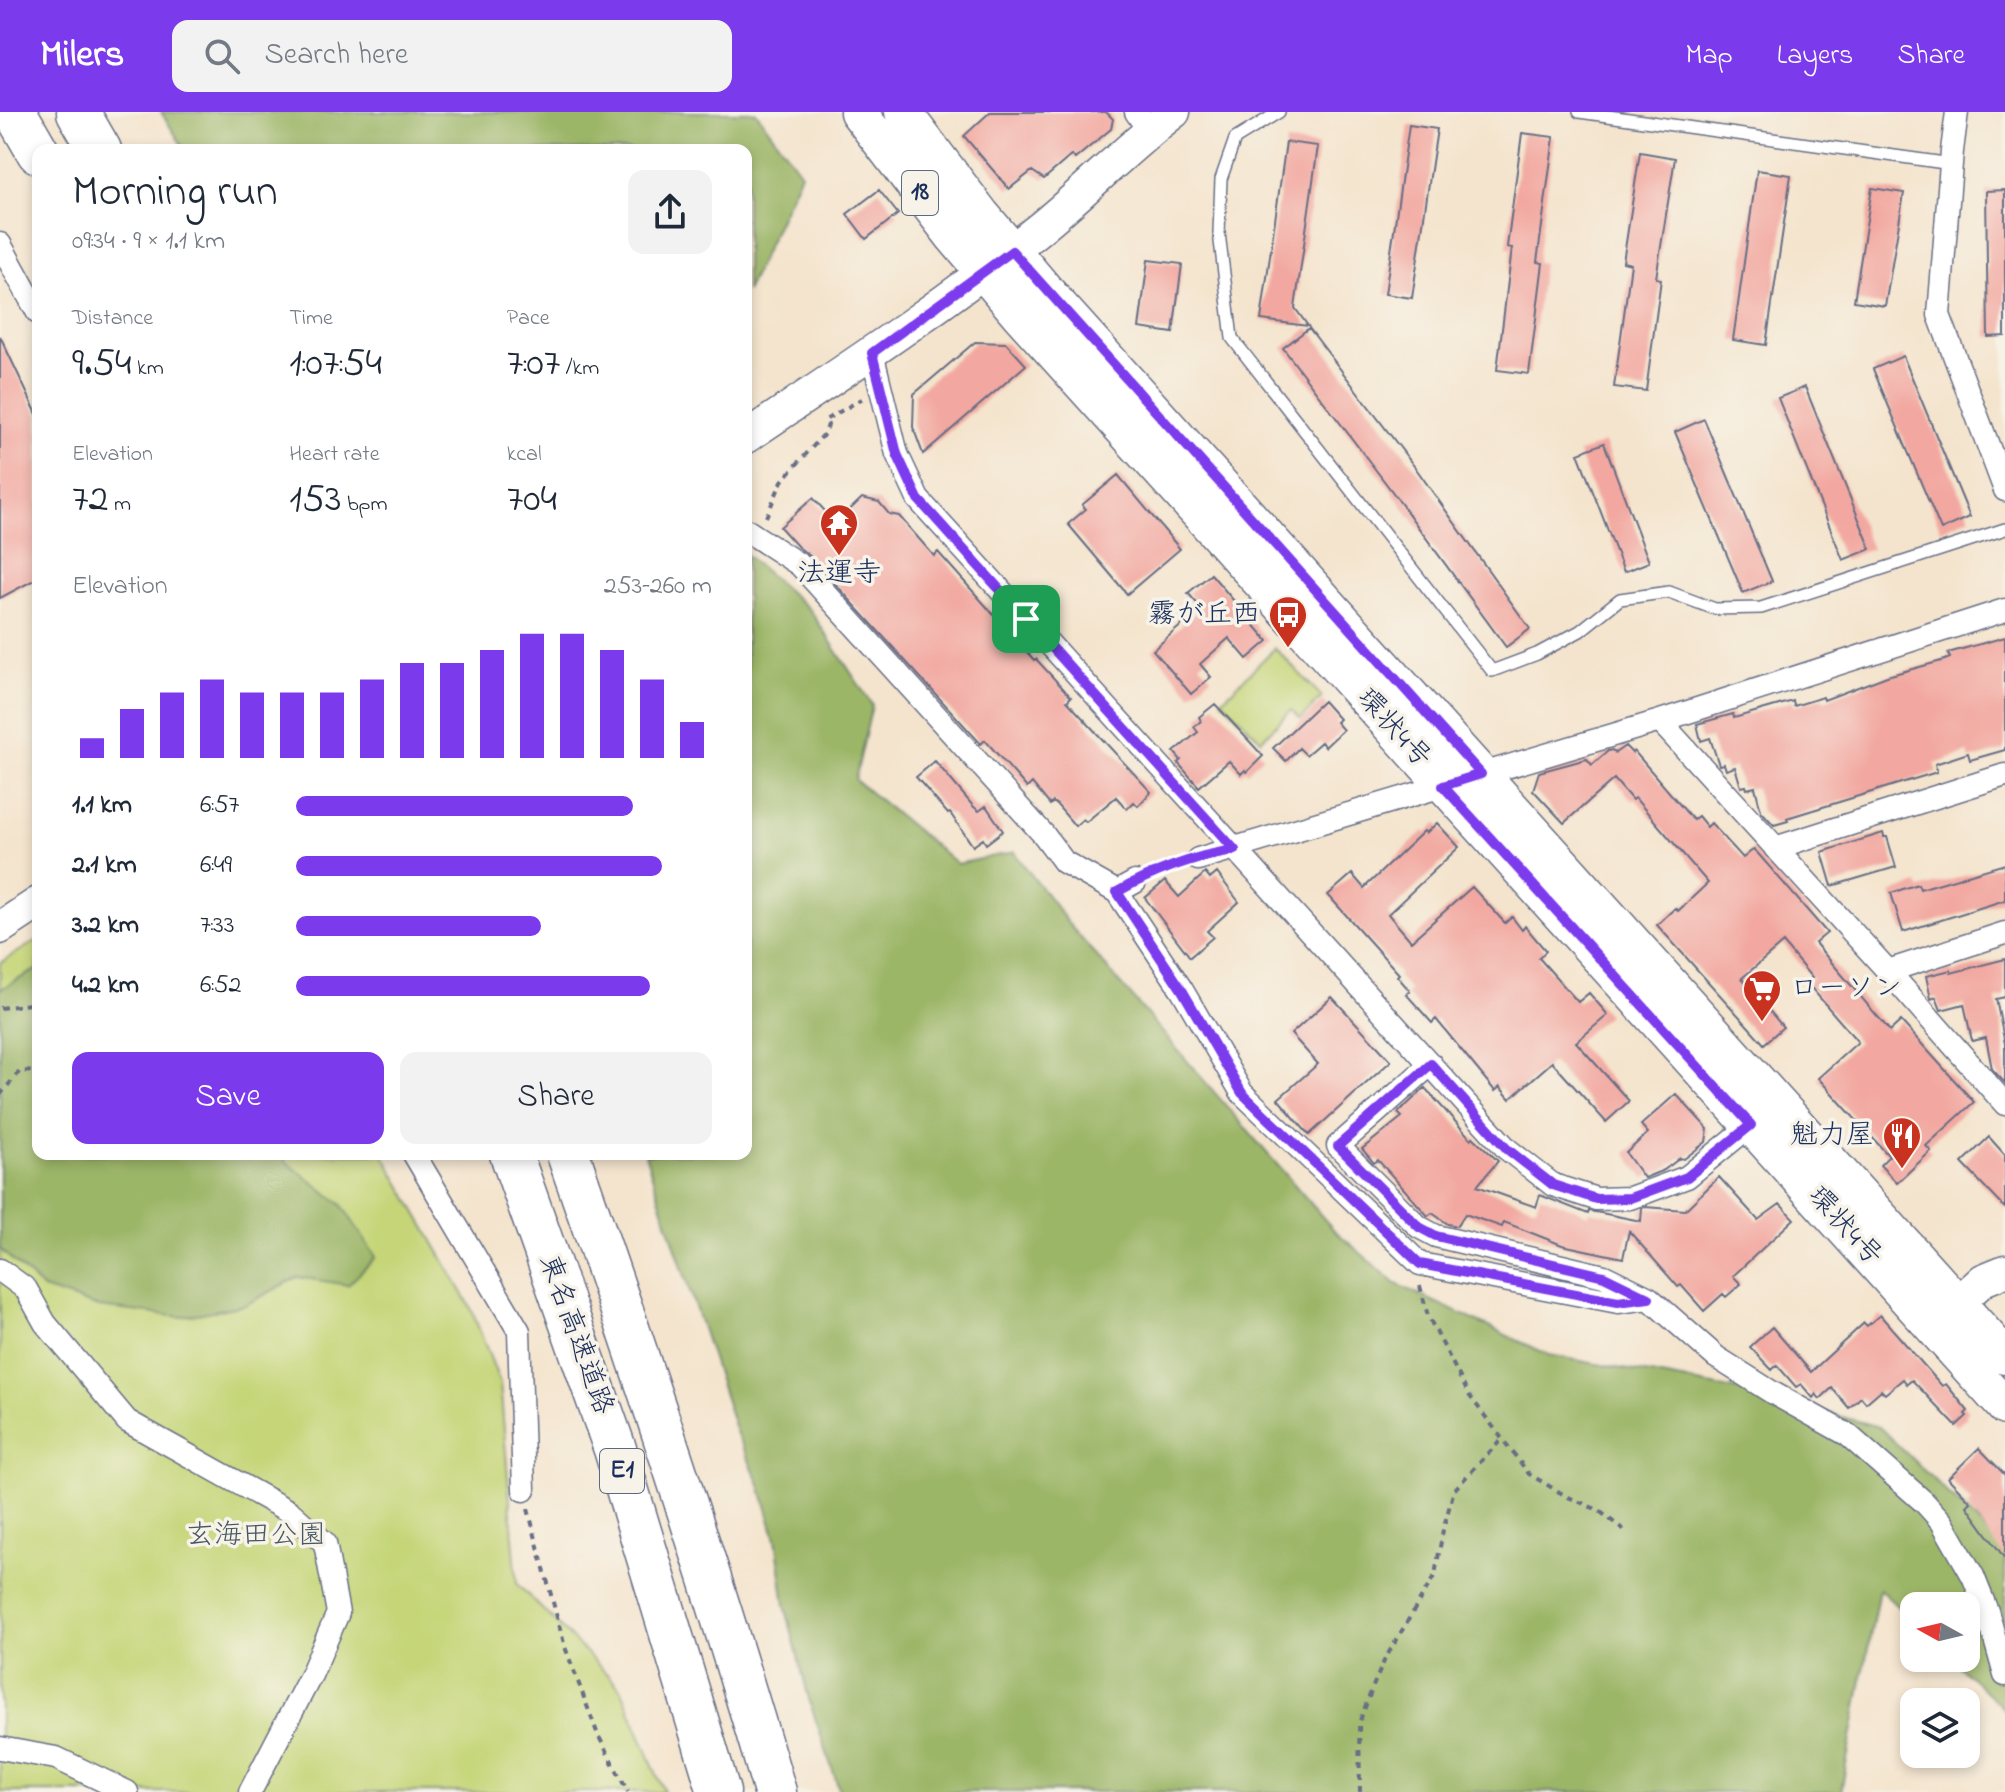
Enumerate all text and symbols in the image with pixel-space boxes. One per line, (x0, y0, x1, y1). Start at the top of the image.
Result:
search box (172, 20, 732, 92)
text: Milers (40, 28, 124, 84)
icon: search (200, 34, 244, 78)
text: Search here (264, 34, 408, 78)
text: Map (1685, 36, 1733, 77)
text: Layers (1777, 36, 1853, 77)
text: Share (1897, 36, 1965, 77)
text: Morning run (72, 161, 278, 225)
button: share (628, 170, 712, 254)
road number: 18 (902, 171, 938, 215)
text: 09:34 · 9 × 1.1 km (72, 223, 225, 261)
text: Distance (72, 303, 153, 335)
text: Time (289, 303, 333, 335)
text: Pace (507, 303, 550, 335)
text: 9.54 (72, 335, 132, 394)
text: 1:07:54 (289, 335, 382, 394)
text: 7:07 (507, 335, 560, 394)
text: km (132, 353, 164, 385)
text: /km (560, 353, 599, 385)
text: Elevation (72, 439, 153, 471)
text: Heart rate (289, 439, 380, 471)
text: kcal (507, 439, 542, 471)
text: 72 (72, 471, 108, 530)
text: 153 (289, 471, 341, 530)
text: 704 (507, 471, 557, 530)
text: m (108, 489, 131, 521)
text: bpm (341, 489, 388, 521)
temple icon: 法運寺 (818, 502, 860, 557)
place label: 法運寺 (797, 554, 881, 595)
text: Elevation (72, 568, 168, 606)
text: 253–260 m (604, 568, 712, 606)
pin (992, 585, 1060, 653)
bus stop icon: 霧が丘西 (1267, 594, 1309, 649)
place label: 霧が丘西 (1148, 595, 1260, 636)
icon: arrive (1004, 597, 1048, 641)
street label: 環状4号 (1346, 680, 1440, 778)
text: 1.1 km (72, 787, 132, 825)
text: 6:57 (200, 787, 239, 825)
text: 2.1 km (72, 847, 137, 885)
text: 6:49 (200, 847, 232, 885)
text: 3.2 km (72, 907, 139, 945)
text: 7:33 (200, 907, 234, 945)
text: 4.2 km (72, 967, 139, 1005)
text: 6:52 (200, 967, 241, 1005)
supermarket icon: ローソン (1741, 968, 1783, 1023)
place label: ローソン (1790, 969, 1902, 1010)
button: Save (72, 1052, 384, 1144)
button: Share (400, 1052, 712, 1144)
restaurant icon: 魁力屋 (1881, 1115, 1923, 1170)
place label: 魁力屋 (1790, 1116, 1874, 1157)
street label: 環状4号 (1797, 1178, 1891, 1276)
street label: 東名高速道路 (527, 1249, 623, 1421)
road number: E1 (600, 1449, 644, 1493)
park label: 玄海田公園 (186, 1516, 326, 1557)
north arrow (1900, 1592, 1980, 1672)
map controls (1900, 1592, 1980, 1768)
button: layers (1900, 1688, 1980, 1768)

